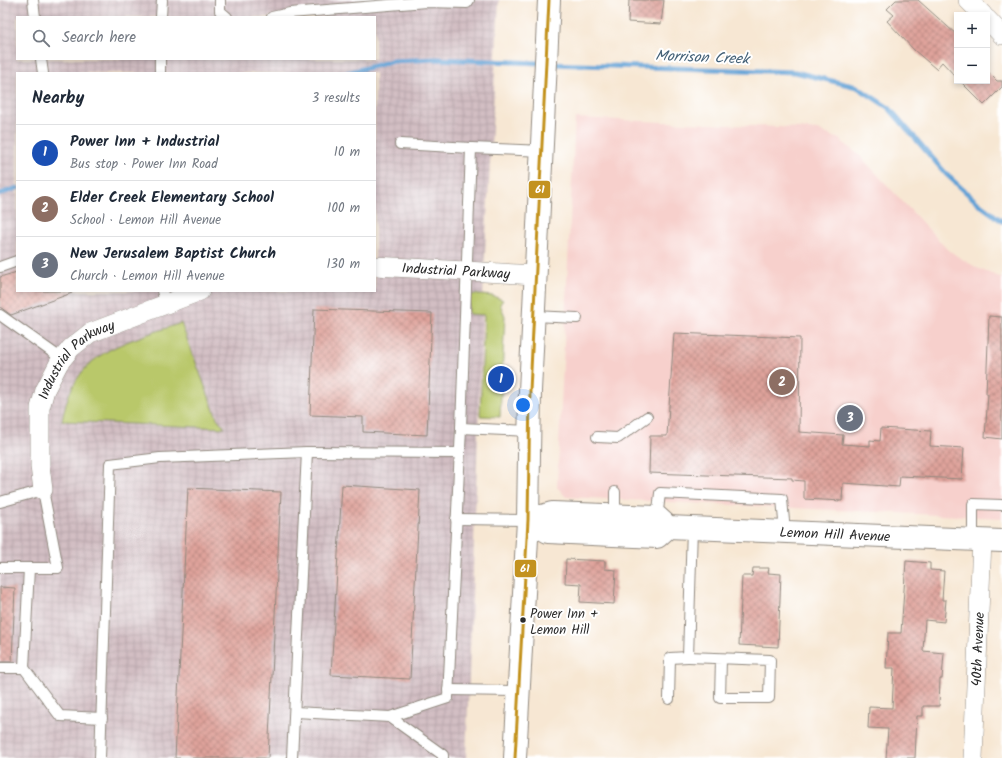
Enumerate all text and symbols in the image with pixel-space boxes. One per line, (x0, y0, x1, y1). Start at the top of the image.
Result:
map controls (954, 12, 990, 84)
button: + (954, 12, 990, 48)
search box (16, 16, 376, 60)
text: Search here (62, 26, 136, 50)
icon: search (30, 27, 52, 49)
water label: Morrison Creek (655, 44, 751, 72)
button: − (954, 48, 990, 84)
text: Nearby (32, 85, 84, 112)
text: 3 results (312, 88, 360, 109)
text: Power Inn + Industrial (70, 130, 219, 154)
text: 1 (43, 142, 47, 163)
text: 10 m (334, 142, 360, 163)
text: Bus stop · Power Inn Road (70, 154, 218, 175)
line badge: 61 (528, 180, 551, 199)
text: 61 (535, 181, 545, 199)
text: Elder Creek Elementary School (70, 186, 274, 210)
text: 2 (41, 198, 49, 219)
text: 100 m (327, 198, 360, 219)
text: School · Lemon Hill Avenue (70, 210, 221, 231)
text: New Jerusalem Baptist Church (70, 242, 276, 266)
text: 3 (41, 254, 49, 275)
text: 130 m (326, 254, 360, 275)
street label: Industrial Parkway (401, 258, 511, 286)
text: Church · Lemon Hill Avenue (70, 266, 225, 287)
street label: Industrial Parkway (33, 314, 119, 402)
pin: 1 (488, 364, 514, 394)
pin: 2 (769, 367, 795, 397)
your location (513, 395, 533, 415)
pin: 3 (837, 403, 863, 433)
street label: Lemon Hill Avenue (779, 522, 891, 548)
line badge: 61 (514, 559, 537, 578)
text: 61 (520, 560, 530, 578)
place label: Power Inn + Lemon Hill (530, 604, 598, 641)
street label: 40th Avenue (966, 611, 991, 687)
marker: Power Inn + Lemon Hill (518, 615, 528, 625)

